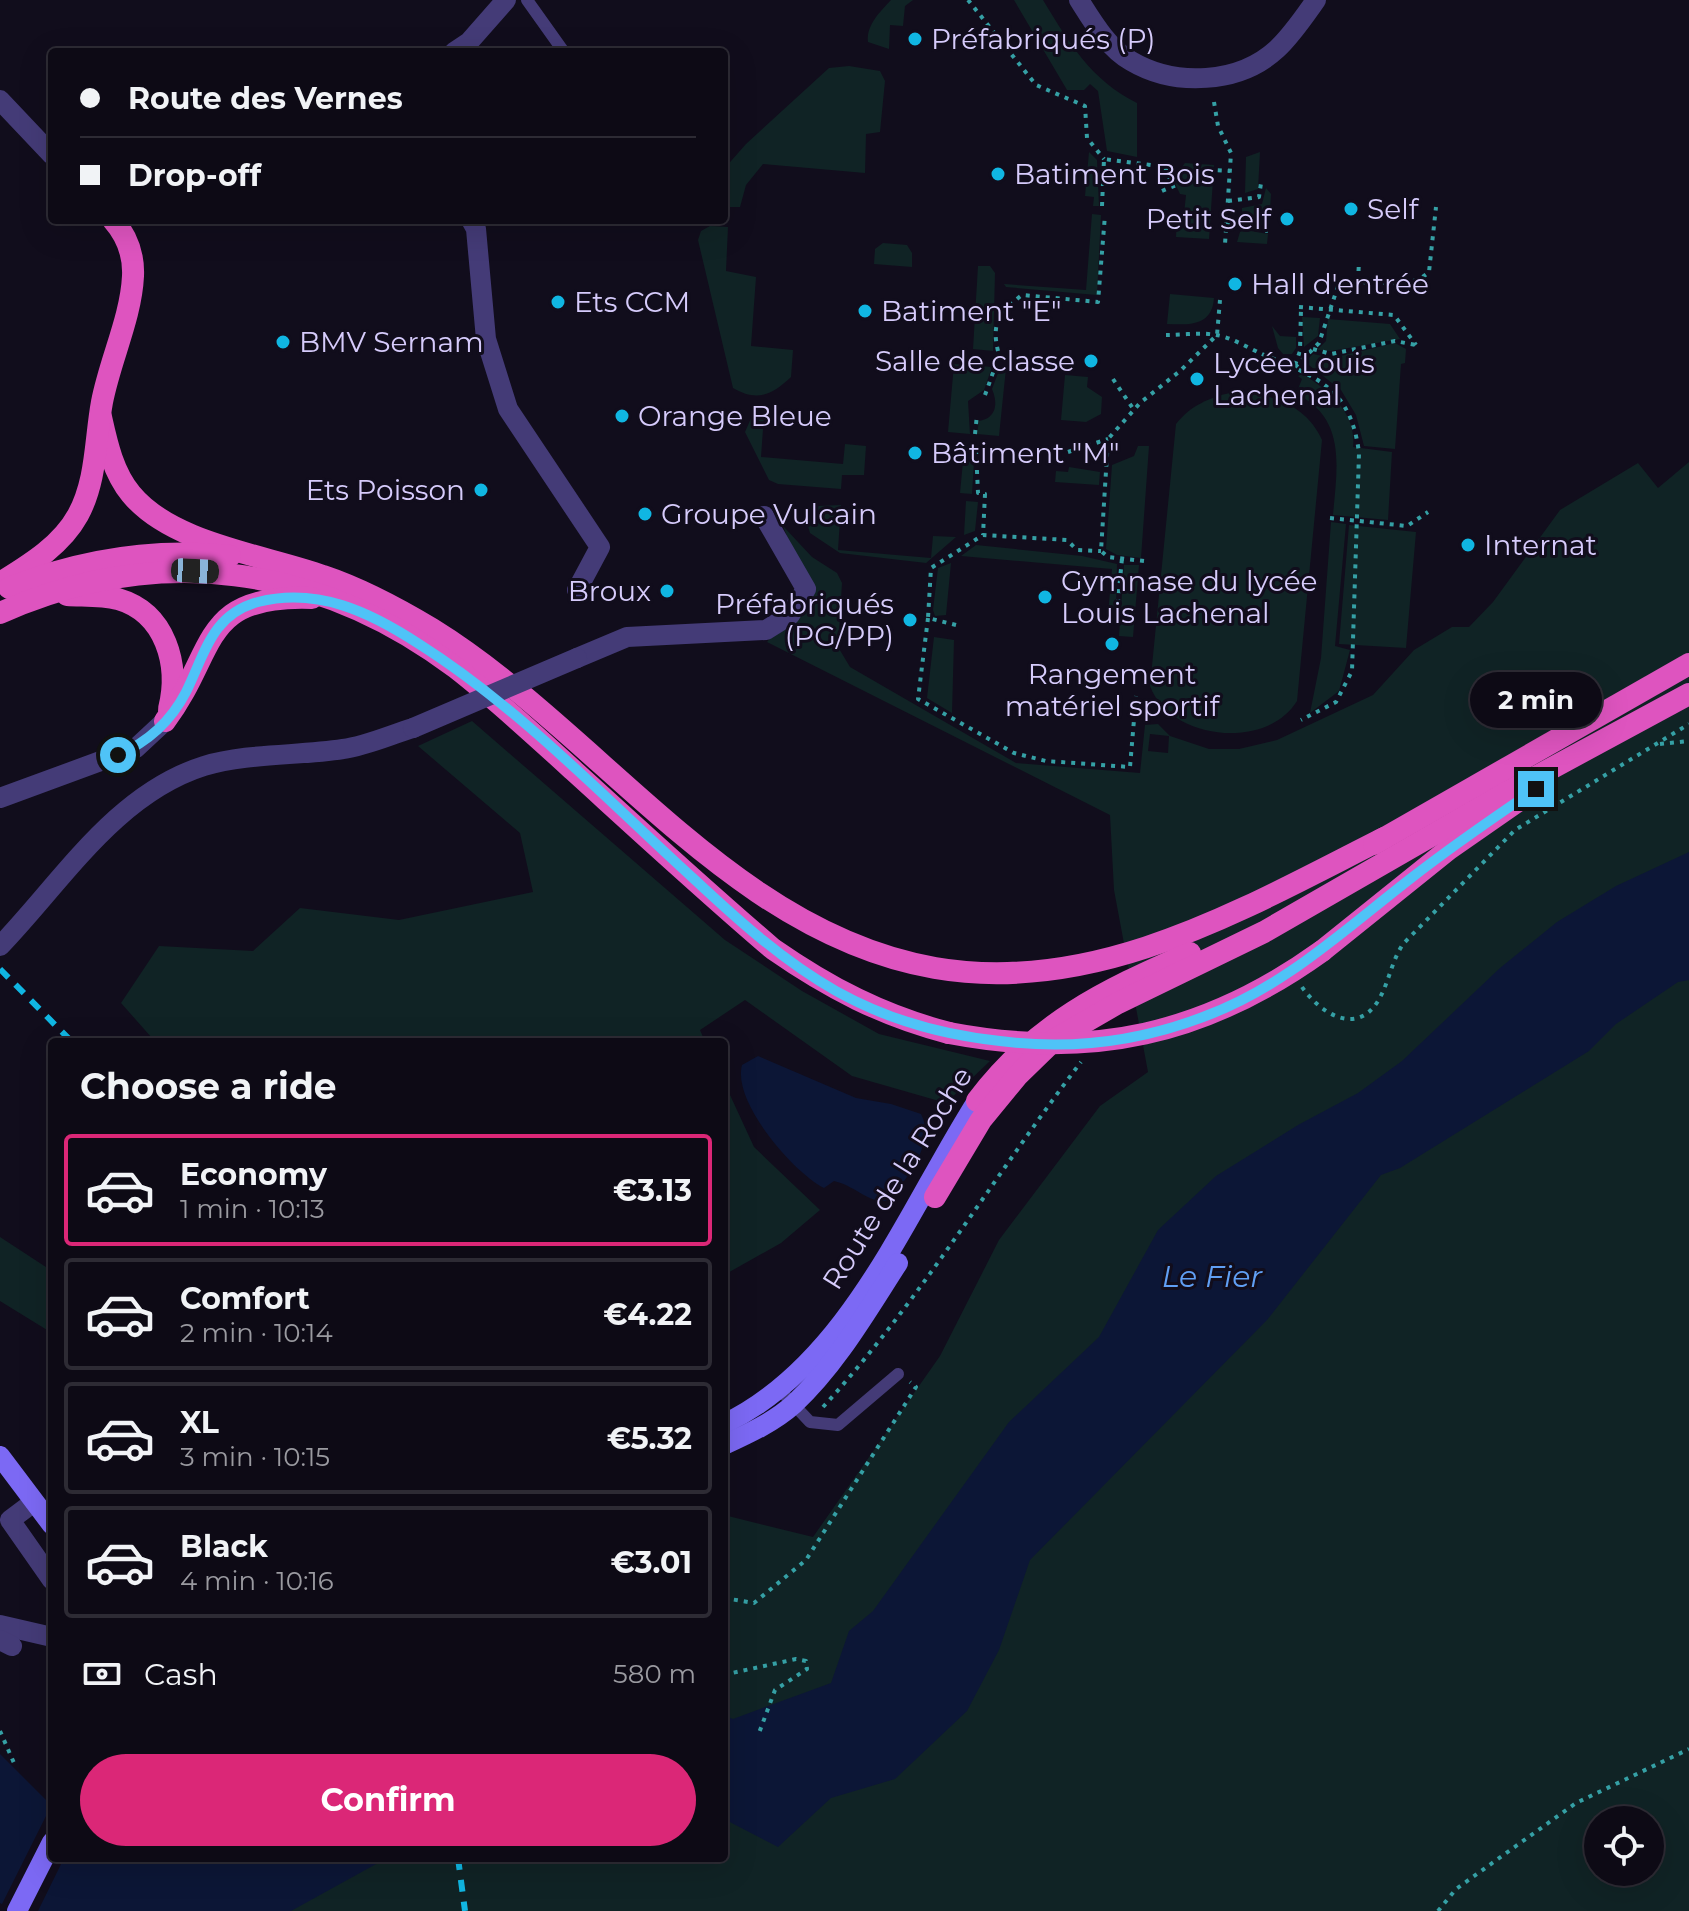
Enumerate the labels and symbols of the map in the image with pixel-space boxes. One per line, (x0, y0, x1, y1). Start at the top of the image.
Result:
place label: Préfabriqués (P) (931, 22, 1155, 56)
marker: Préfabriqués (P) (906, 30, 924, 48)
place label: Batiment Bois (1014, 157, 1215, 191)
marker: Batiment Bois (989, 165, 1007, 183)
place label: Self (1367, 192, 1420, 226)
marker: Self (1342, 200, 1360, 218)
place label: Petit Self (1146, 202, 1272, 236)
marker: Petit Self (1278, 210, 1296, 228)
place label: Hall d'entrée (1251, 267, 1429, 301)
marker: Hall d'entrée (1226, 275, 1244, 293)
place label: Ets CCM (574, 285, 690, 319)
marker: Ets CCM (549, 293, 567, 311)
place label: Batiment "E" (881, 294, 1061, 328)
marker: Batiment "E" (856, 302, 874, 320)
place label: BMV Sernam (299, 325, 484, 359)
marker: BMV Sernam (274, 333, 292, 351)
place label: Salle de classe (875, 344, 1075, 378)
place label: Lycée Louis Lachenal (1213, 346, 1375, 412)
marker: Salle de classe (1082, 352, 1100, 370)
marker: Lycée Louis Lachenal (1188, 370, 1206, 388)
place label: Orange Bleue (638, 399, 832, 433)
marker: Orange Bleue (613, 407, 631, 425)
place label: Bâtiment "M" (931, 436, 1119, 470)
marker: Bâtiment "M" (906, 444, 924, 462)
place label: Ets Poisson (306, 473, 465, 507)
marker: Ets Poisson (472, 481, 490, 499)
place label: Groupe Vulcain (661, 497, 877, 531)
marker: Groupe Vulcain (636, 505, 654, 523)
place label: Internat (1484, 528, 1597, 562)
marker: Internat (1459, 536, 1477, 554)
car (170, 558, 220, 584)
place label: Gymnase du lycée Louis Lachenal (1061, 564, 1318, 630)
place label: Broux (568, 574, 651, 608)
marker: Broux (658, 582, 676, 600)
place label: Préfabriqués (PG/PP) (715, 587, 894, 653)
marker: Gymnase du lycée Louis Lachenal (1036, 588, 1054, 606)
marker: Préfabriqués (PG/PP) (901, 611, 919, 629)
marker: Rangement matériel sportif (1103, 635, 1121, 653)
place label: Rangement matériel sportif (1005, 657, 1221, 723)
callout: 2 min (1470, 673, 1602, 729)
route start (100, 737, 136, 773)
route end (1518, 771, 1554, 807)
street label: Route de la Roche (815, 1061, 979, 1295)
water label: Le Fier (1162, 1258, 1263, 1295)

